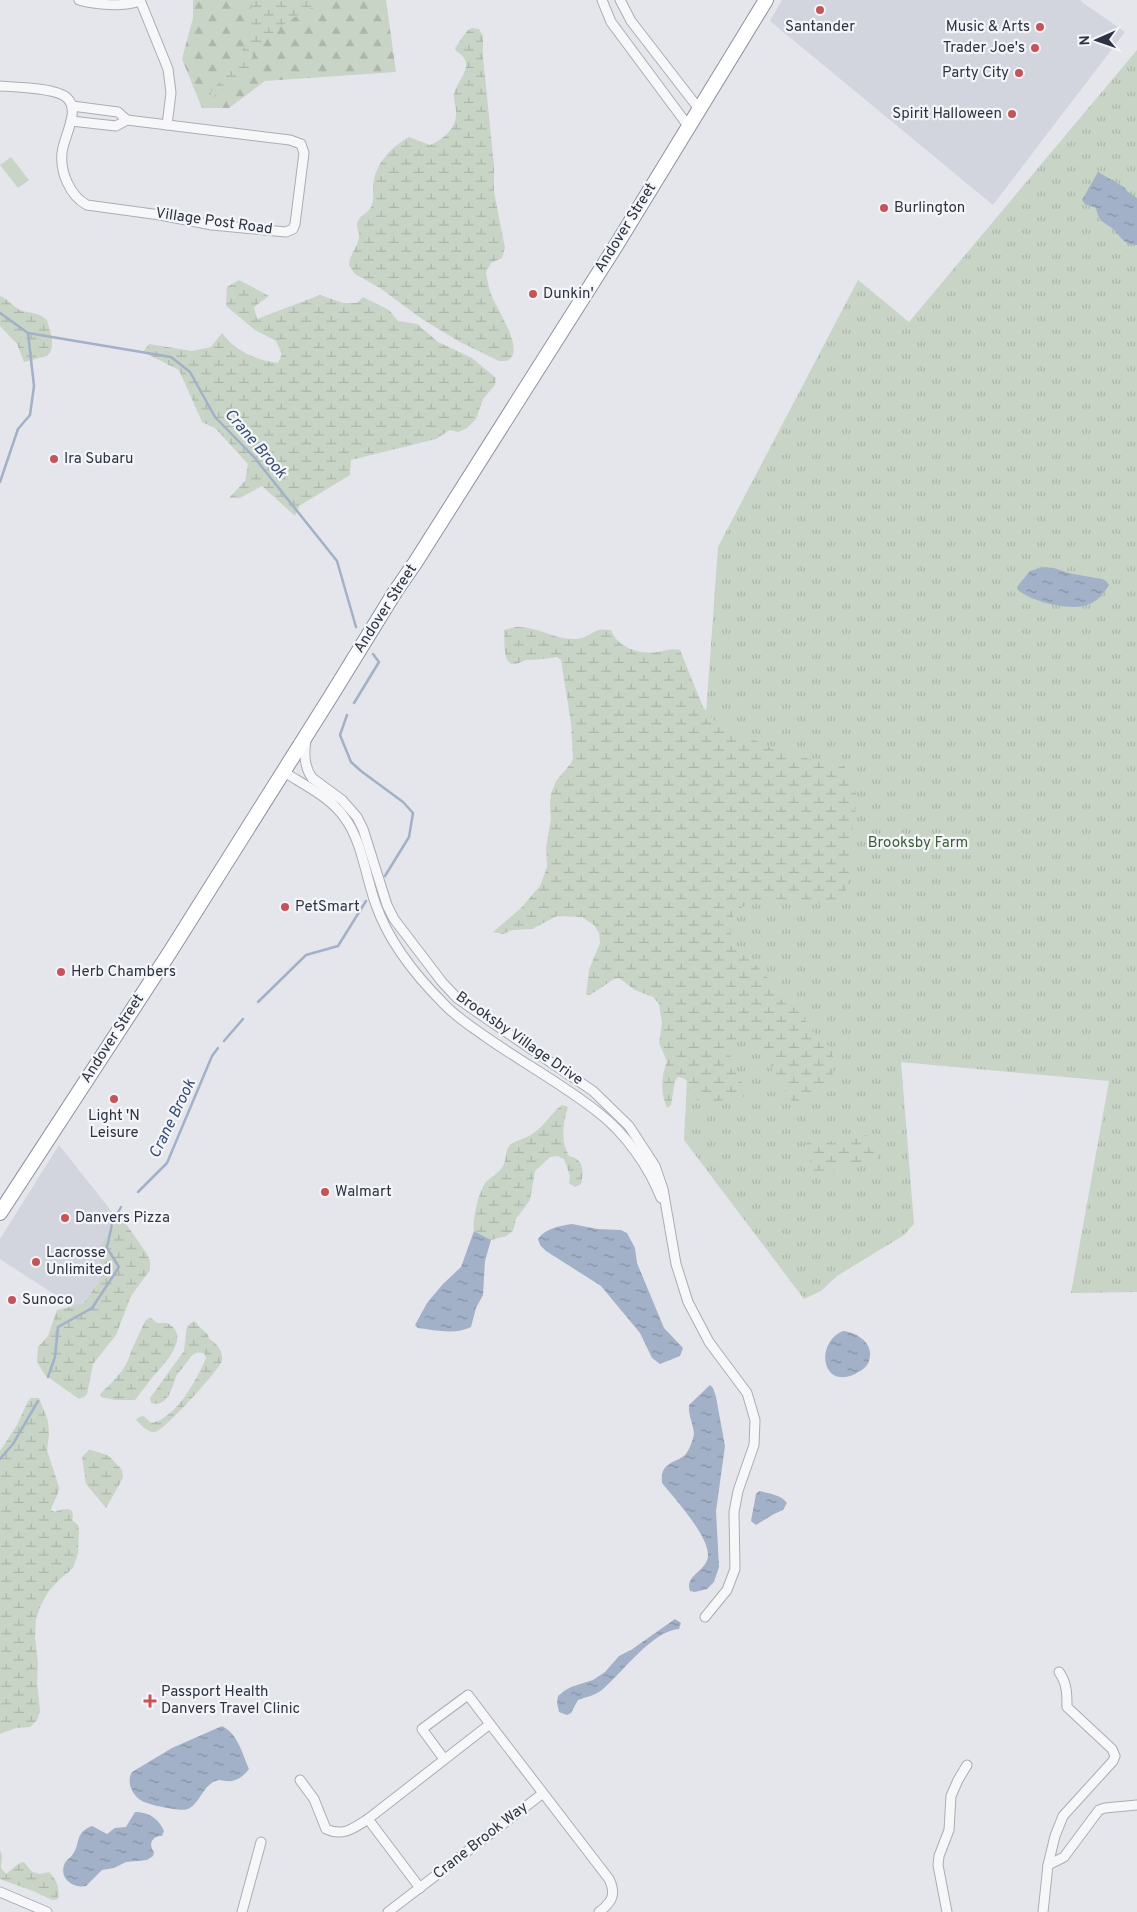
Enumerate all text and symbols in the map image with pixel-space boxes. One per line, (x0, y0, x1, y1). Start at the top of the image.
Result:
marker: Santander (814, 4, 826, 16)
north arrow (1072, 15, 1122, 65)
place label: Santander (785, 18, 855, 37)
place label: Music & Arts (946, 18, 1030, 37)
marker: Music & Arts (1034, 21, 1046, 33)
text: N (1077, 35, 1094, 46)
place label: Trader Joe's (943, 39, 1025, 58)
marker: Trader Joe's (1029, 42, 1041, 54)
place label: Party City (942, 64, 1009, 83)
marker: Party City (1013, 67, 1025, 79)
place label: Spirit Halloween (892, 105, 1002, 124)
marker: Spirit Halloween (1006, 108, 1018, 120)
street label: Andover Street (591, 180, 661, 276)
place label: Burlington (894, 199, 965, 218)
marker: Burlington (878, 202, 890, 214)
street label: Village Post Road (154, 204, 274, 240)
place label: Dunkin' (543, 285, 594, 304)
marker: Dunkin' (527, 288, 539, 300)
water label: Crane Brook (219, 405, 291, 484)
place label: Ira Subaru (64, 450, 133, 469)
marker: Ira Subaru (48, 453, 60, 465)
street label: Andover Street (350, 561, 422, 657)
park label: Brooksby Farm (868, 834, 968, 853)
place label: PetSmart (295, 898, 360, 917)
marker: PetSmart (279, 901, 291, 913)
place label: Herb Chambers (71, 963, 176, 982)
marker: Herb Chambers (55, 966, 67, 978)
street label: Brooksby Village Drive (452, 988, 586, 1090)
street label: Andover Street (77, 991, 149, 1087)
water label: Crane Brook (145, 1075, 201, 1162)
marker: Light 'N Leisure (108, 1093, 120, 1105)
place label: Light 'N Leisure (88, 1107, 140, 1143)
place label: Walmart (335, 1183, 392, 1202)
marker: Walmart (319, 1186, 331, 1198)
place label: Danvers Pizza (75, 1209, 170, 1228)
marker: Danvers Pizza (59, 1212, 71, 1224)
place label: Lacrosse Unlimited (46, 1244, 111, 1280)
marker: Lacrosse Unlimited (30, 1256, 42, 1268)
place label: Sunoco (22, 1291, 73, 1310)
marker: Sunoco (6, 1294, 18, 1306)
place label: Passport Health Danvers Travel Clinic (161, 1683, 300, 1719)
marker: Passport Health Danvers Travel Clinic (143, 1694, 157, 1708)
street label: Crane Brook Way (430, 1798, 532, 1884)

